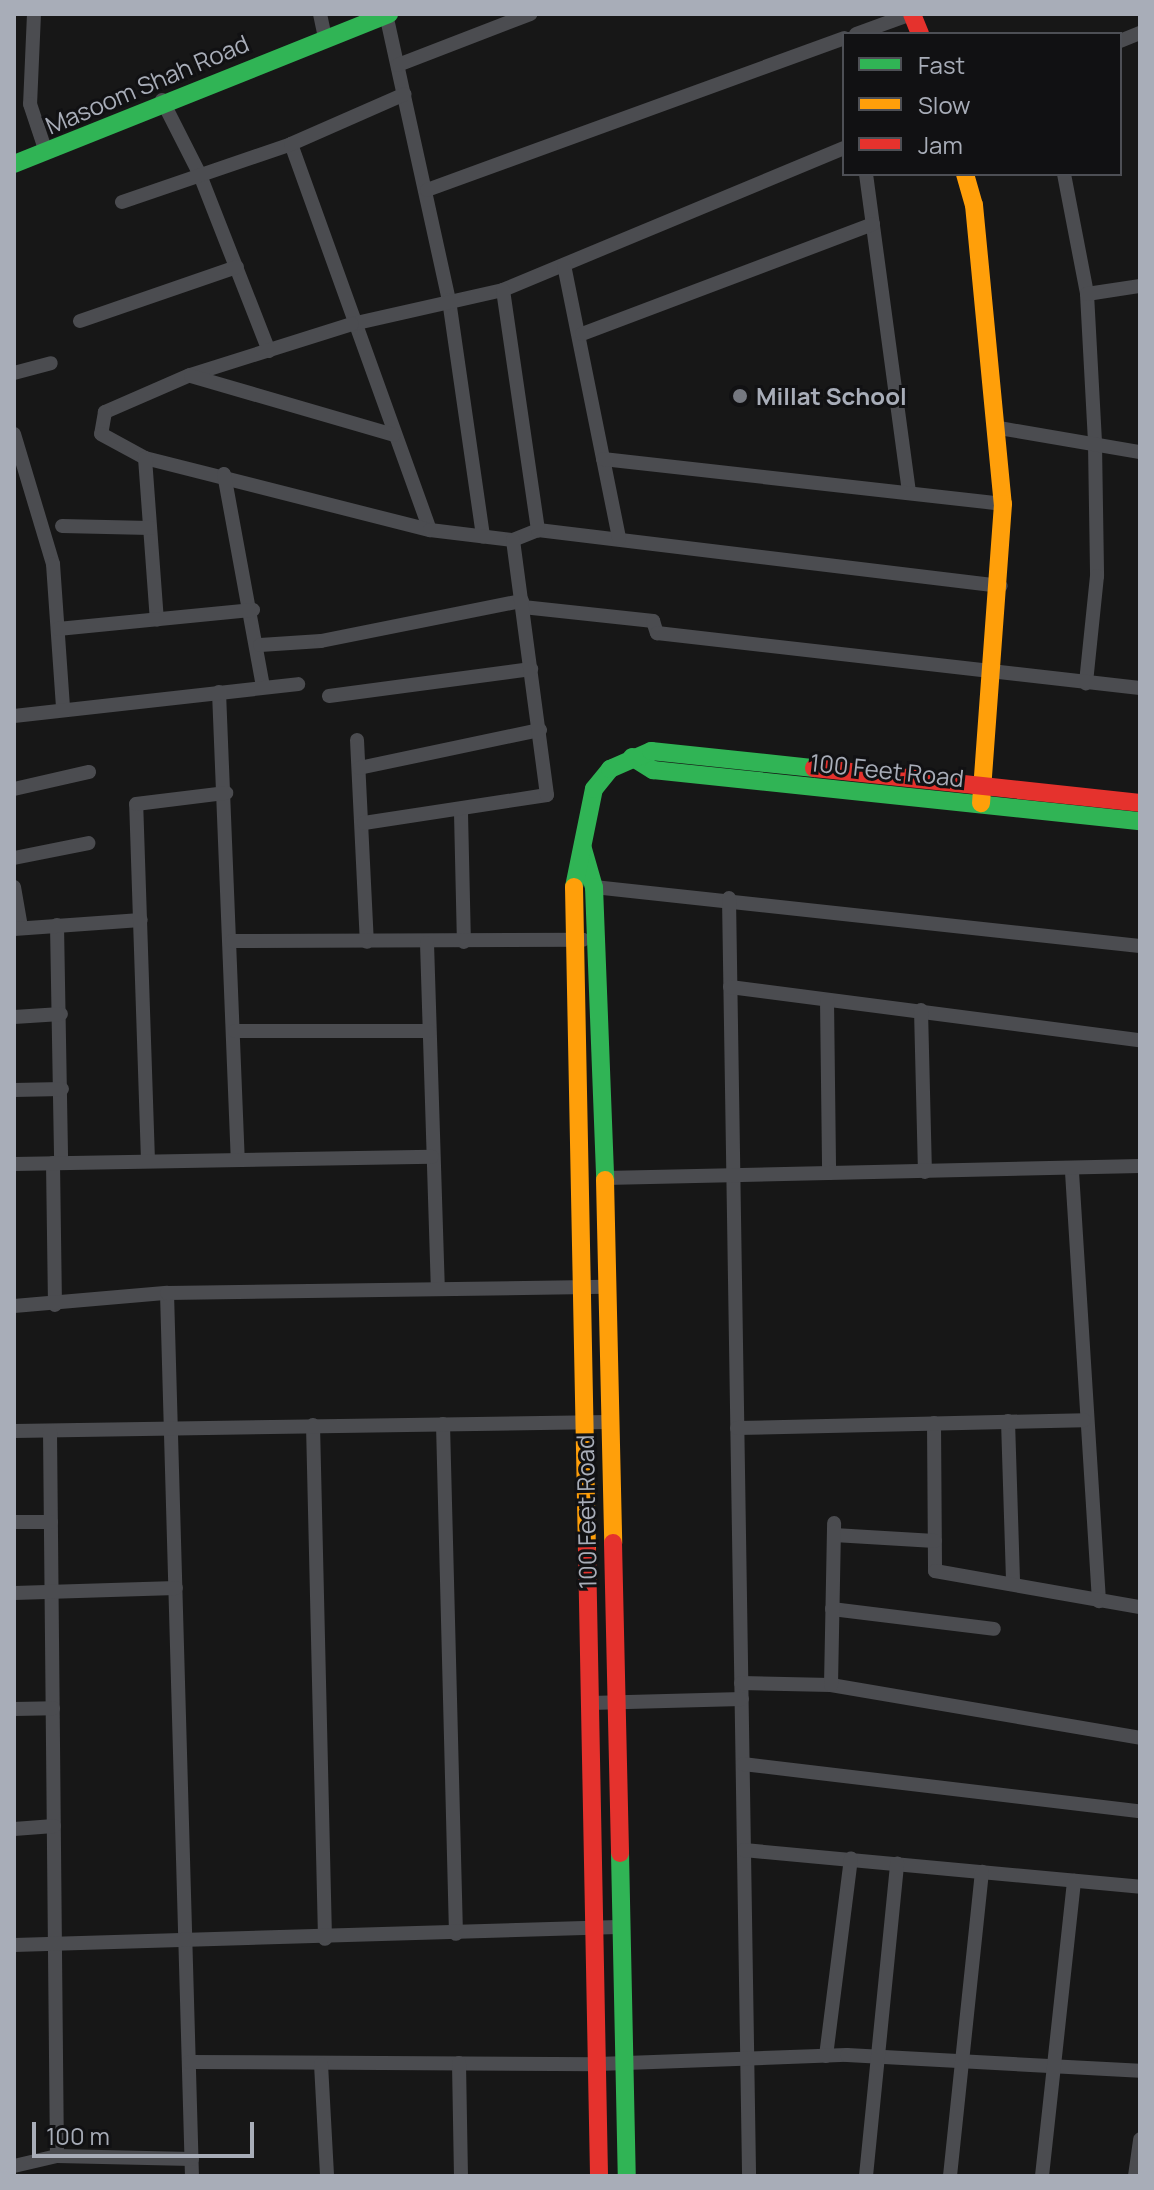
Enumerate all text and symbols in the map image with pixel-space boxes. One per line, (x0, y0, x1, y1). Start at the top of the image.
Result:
street label: Masoom Shah Road (41, 28, 253, 140)
legend (842, 32, 1122, 176)
text: Fast (918, 48, 965, 81)
text: Slow (918, 88, 971, 121)
text: Jam (918, 128, 963, 161)
place label: Millat School (756, 382, 907, 410)
marker: Millat School (731, 387, 749, 405)
street label: 100 Feet Road (809, 748, 965, 792)
street label: 100 Feet Road (570, 1435, 602, 1589)
scale bar (36, 2106, 258, 2156)
text: 100 m (46, 2119, 110, 2152)

